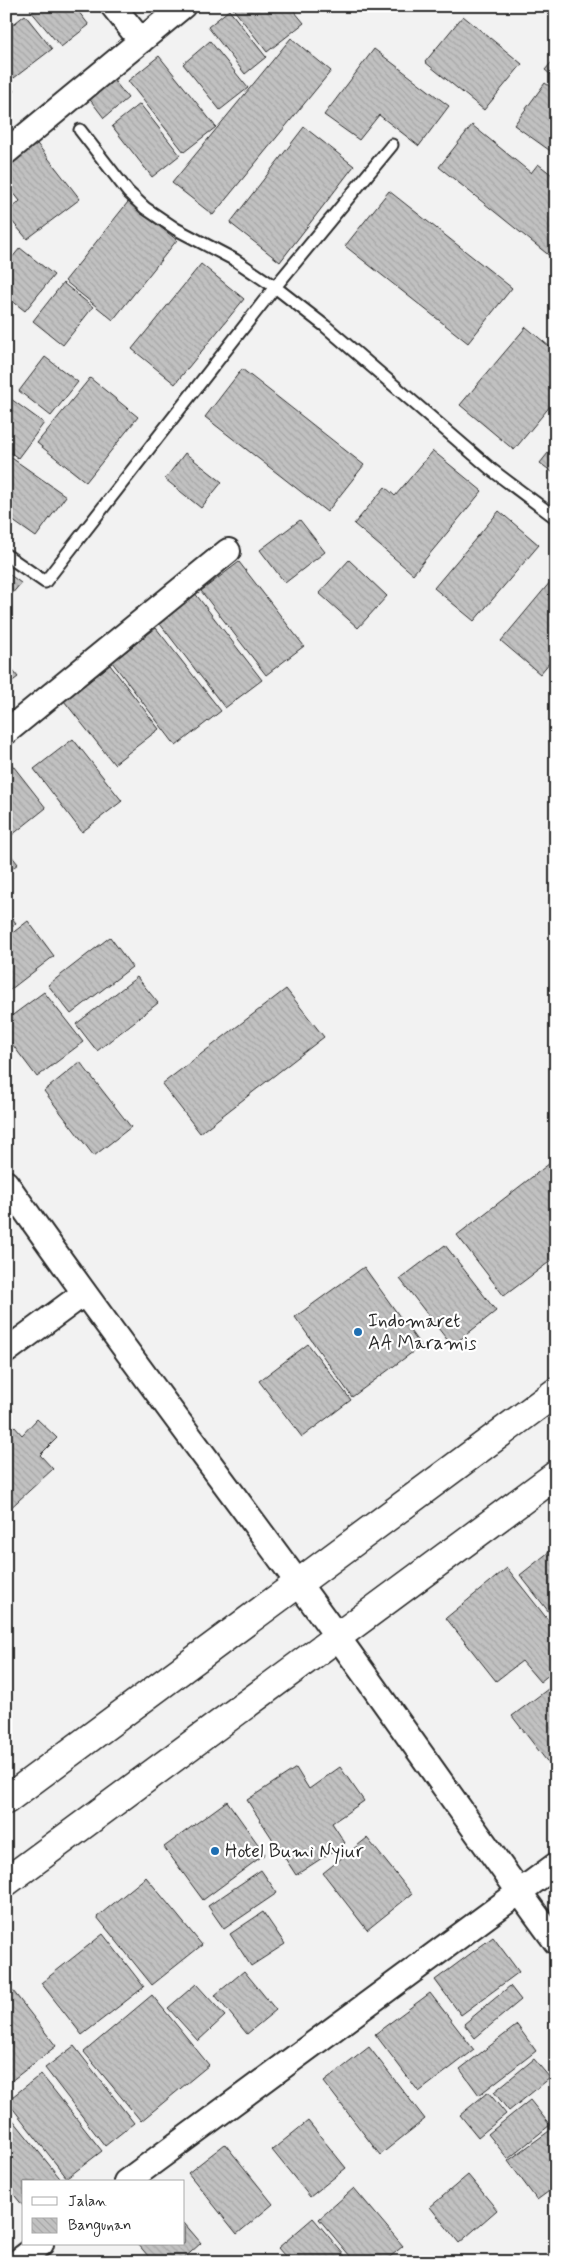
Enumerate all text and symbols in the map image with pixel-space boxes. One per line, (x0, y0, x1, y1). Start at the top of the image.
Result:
place label: Indomaret AA Maramis (368, 1309, 477, 1356)
marker: Indomaret AA Maramis (352, 1326, 364, 1338)
place label: Hotel Bumi Nyiur (225, 1839, 364, 1865)
marker: Hotel Bumi Nyiur (209, 1845, 221, 1857)
legend (22, 2180, 185, 2246)
text: Jalan (68, 2192, 107, 2212)
text: Bangunan (68, 2216, 131, 2237)

